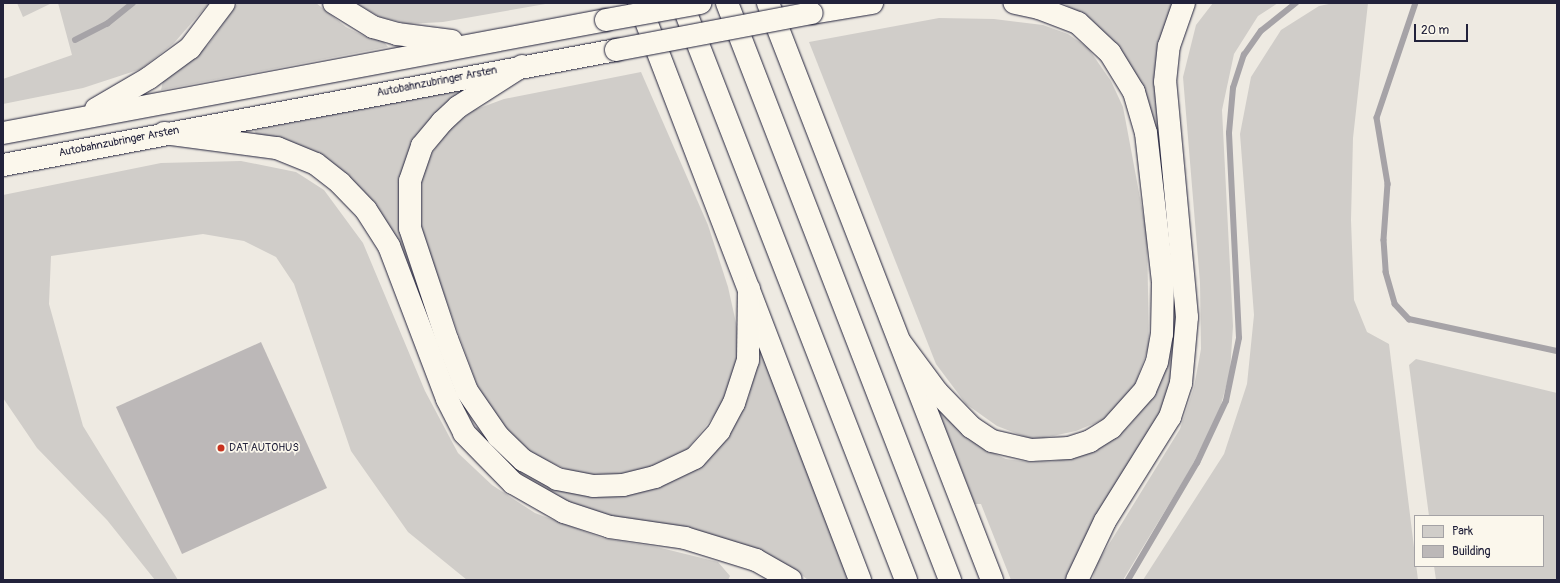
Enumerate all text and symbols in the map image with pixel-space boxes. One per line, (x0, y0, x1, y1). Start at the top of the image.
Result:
scale bar (1416, 16, 1470, 42)
text: 20 m (1421, 23, 1449, 38)
street label: Autobahnzubringer Arsten (376, 64, 498, 100)
street label: Autobahnzubringer Arsten (58, 124, 180, 160)
place label: DAT AUTOHUS (229, 441, 299, 455)
marker: DAT AUTOHUS (216, 443, 226, 453)
legend (1414, 515, 1544, 567)
text: Park (1452, 524, 1473, 539)
text: Building (1452, 544, 1491, 559)

